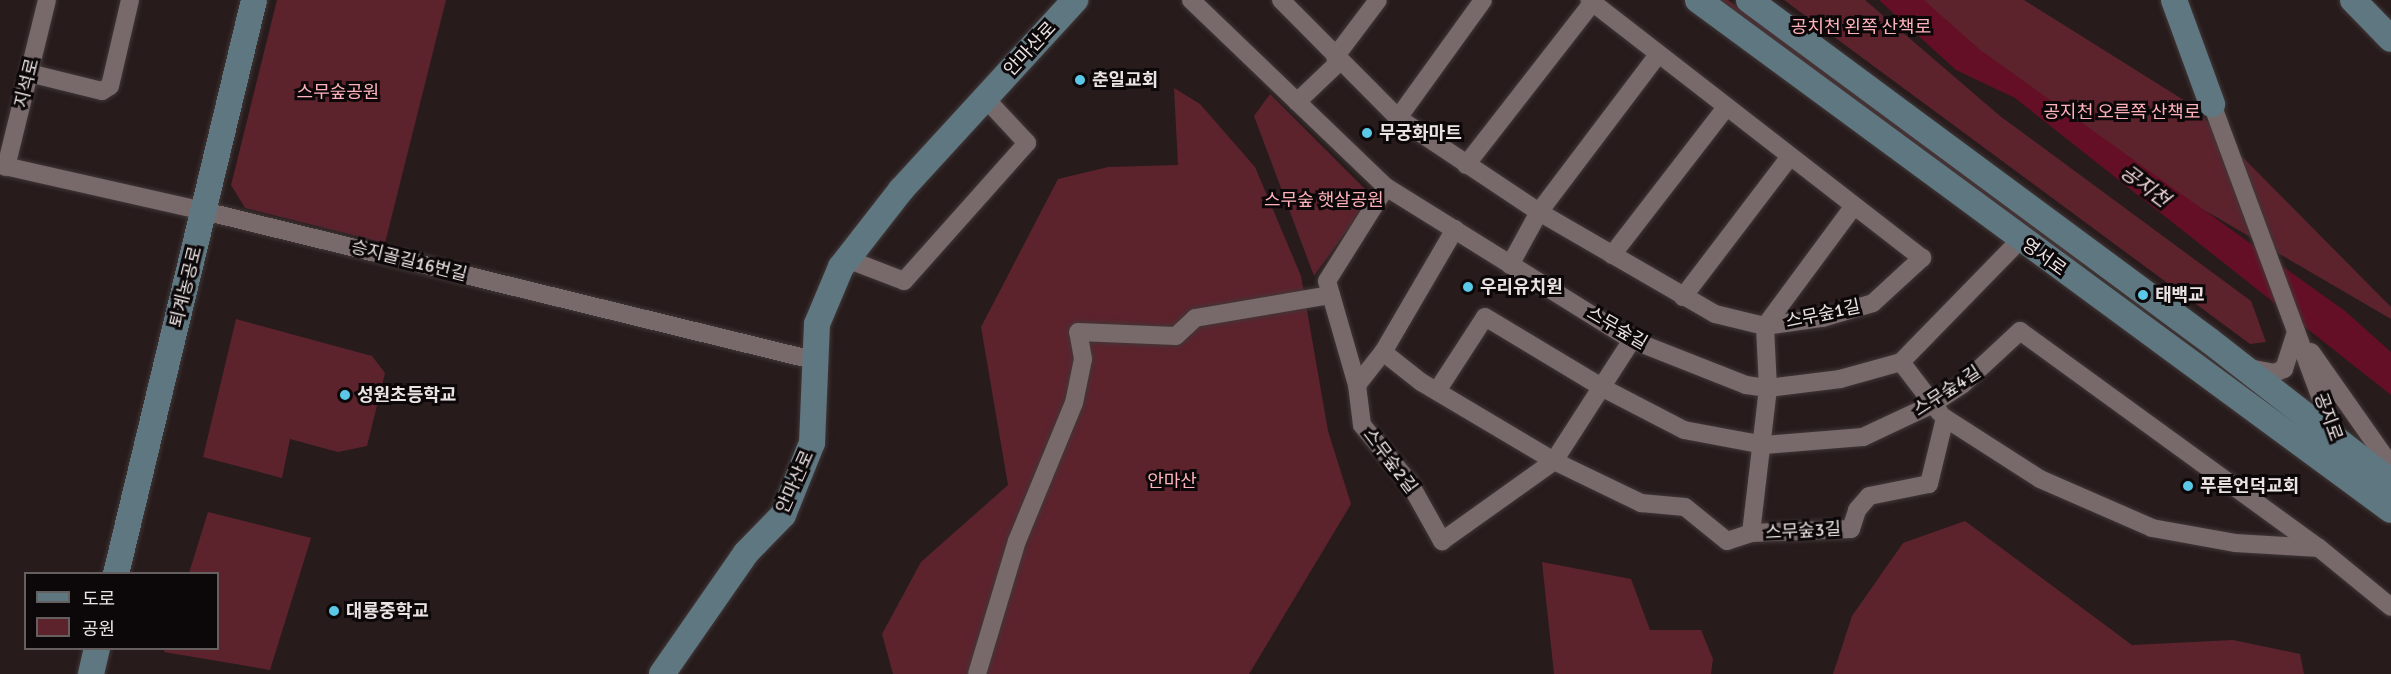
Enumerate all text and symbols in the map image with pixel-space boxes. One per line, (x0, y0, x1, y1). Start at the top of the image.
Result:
park label: 공치천 왼쪽 산책로 (1791, 16, 1931, 38)
street label: 안마산로 (1000, 17, 1060, 81)
street label: 지석로 (11, 56, 43, 110)
place label: 춘일교회 (1092, 69, 1158, 91)
marker: 춘일교회 (1073, 73, 1087, 87)
park label: 스무숲공원 (297, 81, 379, 103)
park label: 공지천 오른쪽 산책로 (2044, 101, 2200, 123)
place label: 무궁화마트 (1379, 122, 1462, 144)
marker: 무궁화마트 (1360, 126, 1374, 140)
water label: 공지천 (2116, 160, 2174, 212)
park label: 스무숲 햇살공원 (1264, 189, 1384, 211)
street label: 영서로 (2018, 234, 2070, 280)
street label: 승지골길16번길 (349, 236, 469, 286)
street label: 퇴계농공로 (166, 244, 206, 330)
place label: 우리유치원 (1480, 276, 1563, 298)
marker: 우리유치원 (1461, 280, 1475, 294)
place label: 태백교 (2155, 284, 2205, 306)
marker: 태백교 (2136, 288, 2150, 302)
street label: 스무숲1길 (1784, 296, 1862, 332)
street label: 스무숲길 (1583, 302, 1651, 354)
street label: 스무숲4길 (1909, 361, 1985, 421)
place label: 성원초등학교 (357, 384, 456, 406)
marker: 성원초등학교 (338, 388, 352, 402)
street label: 공지로 (2309, 390, 2347, 444)
street label: 스무숲2길 (1359, 424, 1421, 498)
street label: 안마산로 (772, 447, 818, 517)
park label: 안마산 (1147, 470, 1197, 492)
place label: 푸른언덕교회 (2200, 475, 2299, 497)
marker: 푸른언덕교회 (2181, 479, 2195, 493)
street label: 스무숲3길 (1765, 518, 1841, 544)
legend (24, 572, 219, 650)
text: 도로 (82, 588, 115, 610)
place label: 대룡중학교 (346, 600, 429, 622)
marker: 대룡중학교 (327, 604, 341, 618)
text: 공원 (82, 618, 115, 640)

